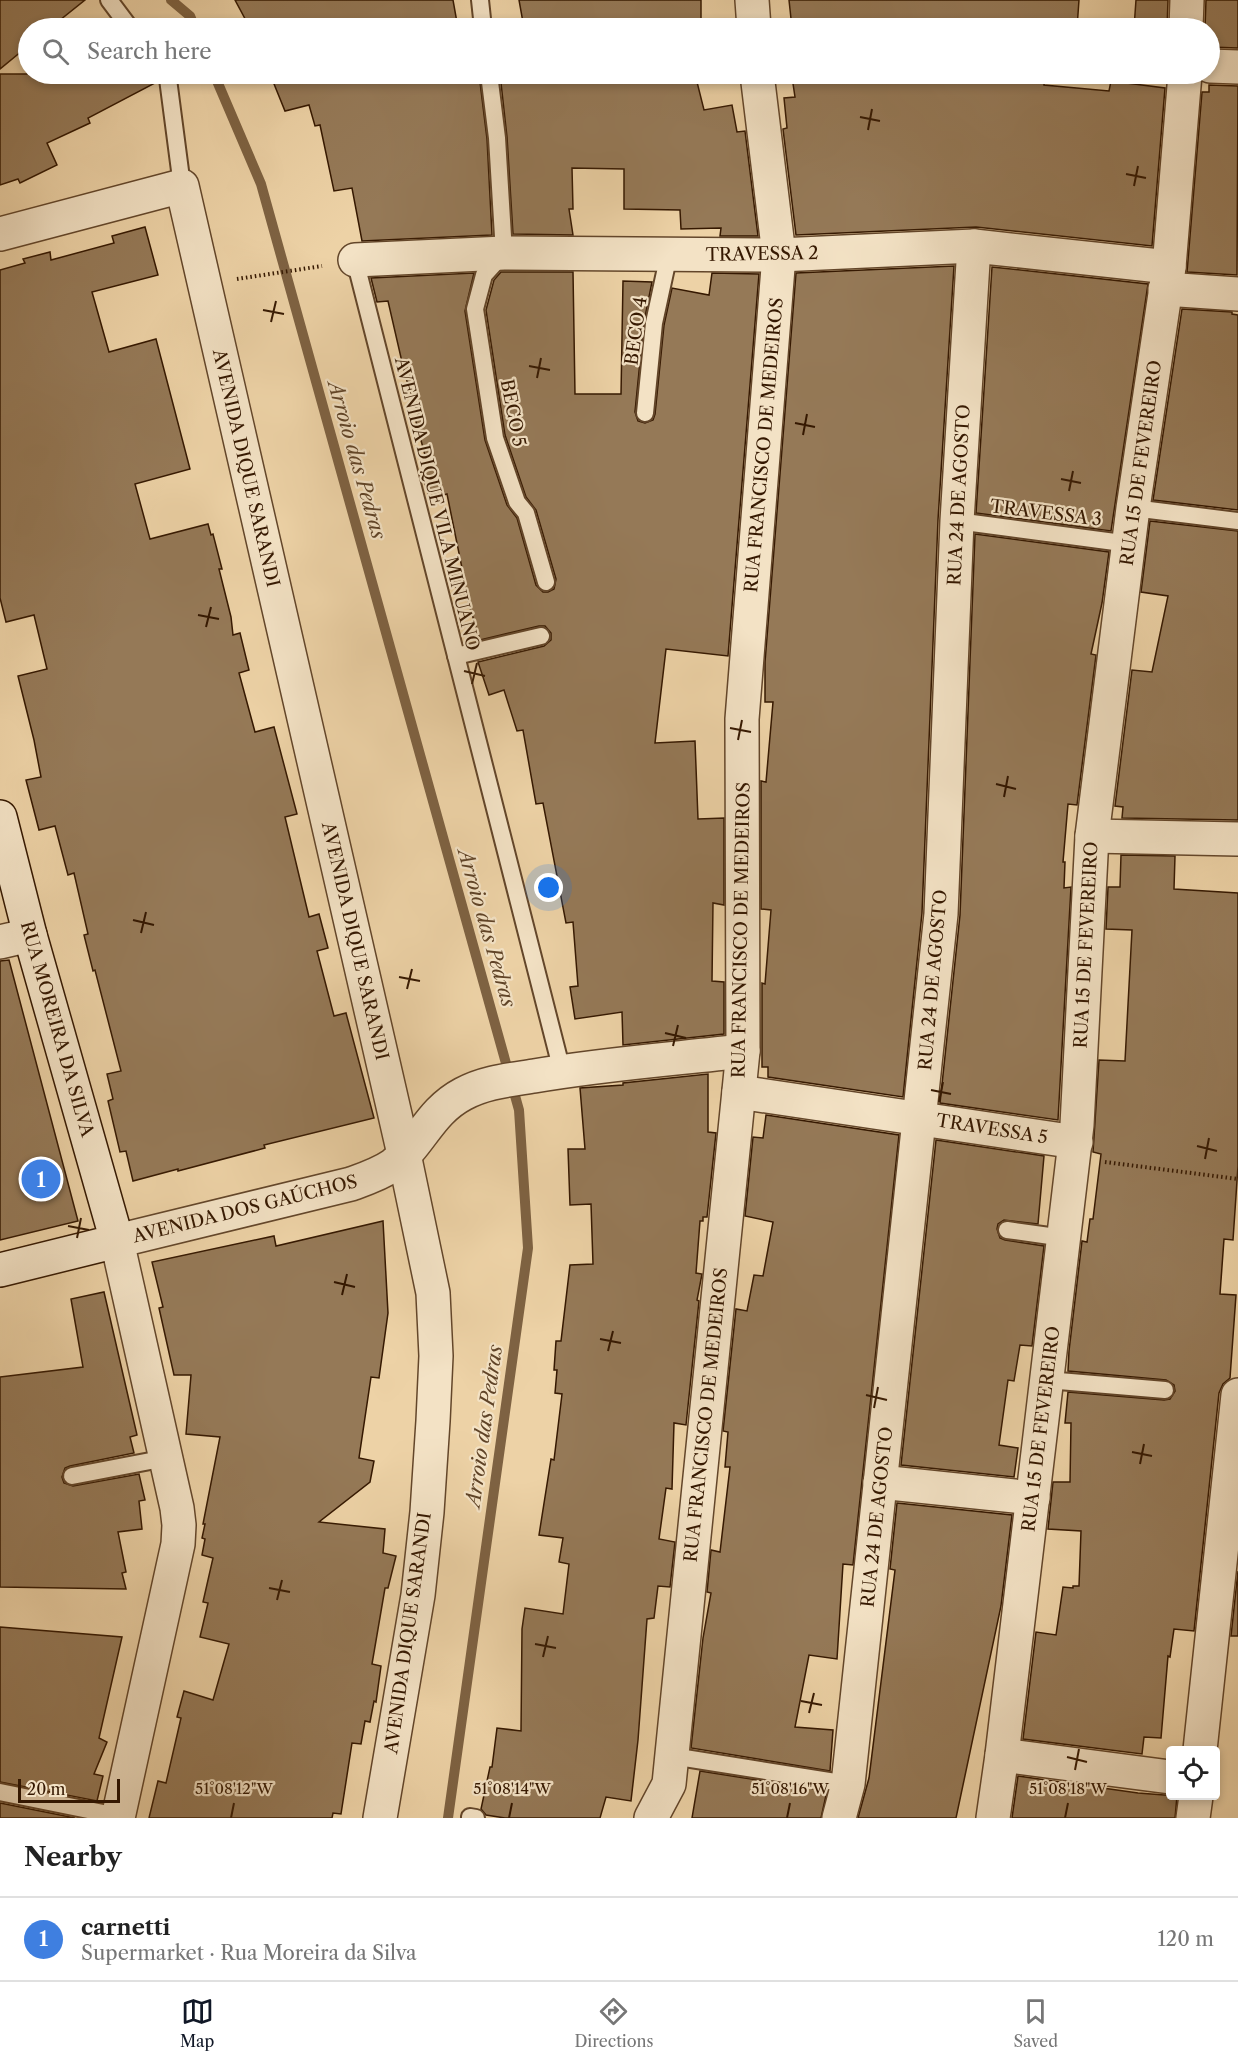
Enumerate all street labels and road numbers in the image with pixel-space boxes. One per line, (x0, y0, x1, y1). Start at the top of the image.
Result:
street label: TRAVESSA 2 (705, 242, 819, 266)
street label: BECO 4 (620, 295, 652, 367)
street label: RUA FRANCISCO DE MEDEIROS (740, 297, 788, 593)
street label: AVENIDA DIQUE SARANDI (208, 346, 284, 589)
street label: AVENIDA DIQUE VILA MINUANO (390, 354, 484, 653)
street label: RUA 15 DE FEVEREIRO (1116, 359, 1166, 567)
street label: BECO 5 (496, 377, 530, 449)
street label: RUA 24 DE AGOSTO (943, 404, 975, 586)
street label: TRAVESSA 3 (989, 495, 1103, 531)
street label: RUA FRANCISCO DE MEDEIROS (727, 782, 755, 1078)
street label: AVENIDA DIQUE SARANDI (317, 819, 393, 1062)
street label: RUA 15 DE FEVEREIRO (1070, 841, 1102, 1049)
street label: RUA 24 DE AGOSTO (914, 889, 952, 1071)
street label: RUA MOREIRA DA SILVA (16, 918, 99, 1140)
street label: TRAVESSA 5 (935, 1109, 1049, 1149)
street label: AVENIDA DOS GAÚCHOS (129, 1169, 360, 1248)
street label: RUA FRANCISCO DE MEDEIROS (680, 1267, 732, 1563)
street label: RUA 15 DE FEVEREIRO (1017, 1325, 1065, 1533)
street label: RUA 24 DE AGOSTO (857, 1426, 897, 1608)
street label: AVENIDA DIQUE SARANDI (380, 1511, 436, 1756)

